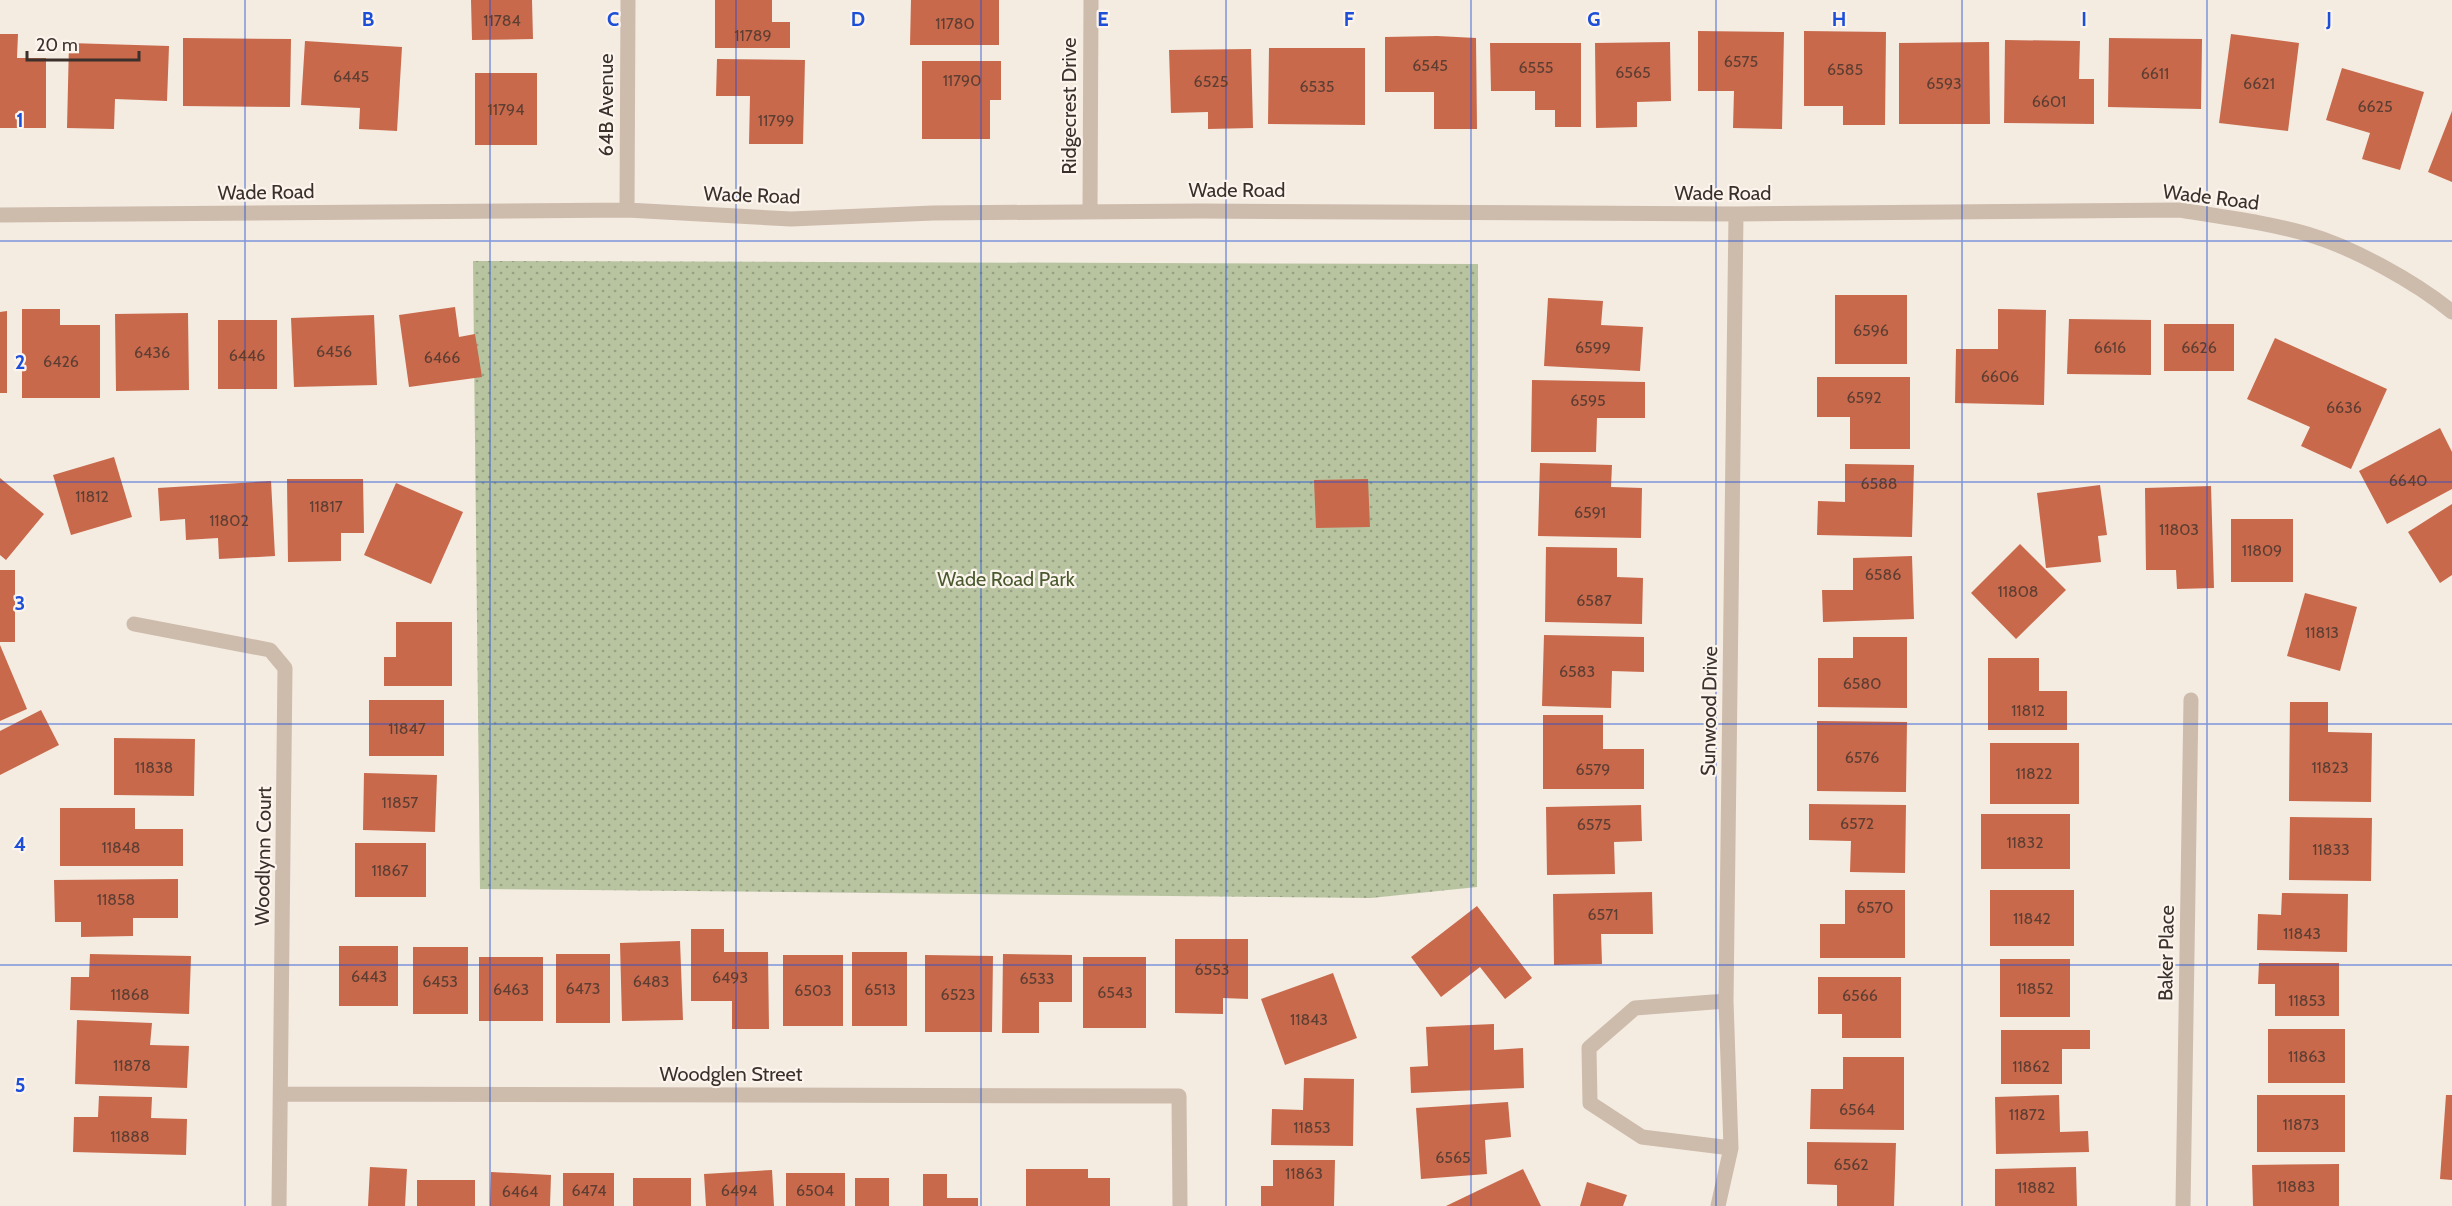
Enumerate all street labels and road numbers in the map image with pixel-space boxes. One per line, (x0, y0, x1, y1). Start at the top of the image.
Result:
street label: Ridgecrest Drive (1057, 37, 1081, 175)
street label: 64B Avenue (594, 54, 618, 156)
street label: Wade Road (1189, 178, 1285, 202)
street label: Wade Road (217, 179, 315, 205)
street label: Wade Road (2161, 179, 2261, 215)
street label: Wade Road (703, 181, 801, 209)
street label: Wade Road (1675, 181, 1771, 205)
street label: Sunwood Drive (1696, 646, 1722, 776)
street label: Woodlynn Court (250, 786, 276, 926)
street label: Baker Place (2153, 905, 2179, 1001)
street label: Woodglen Street (659, 1062, 803, 1086)

